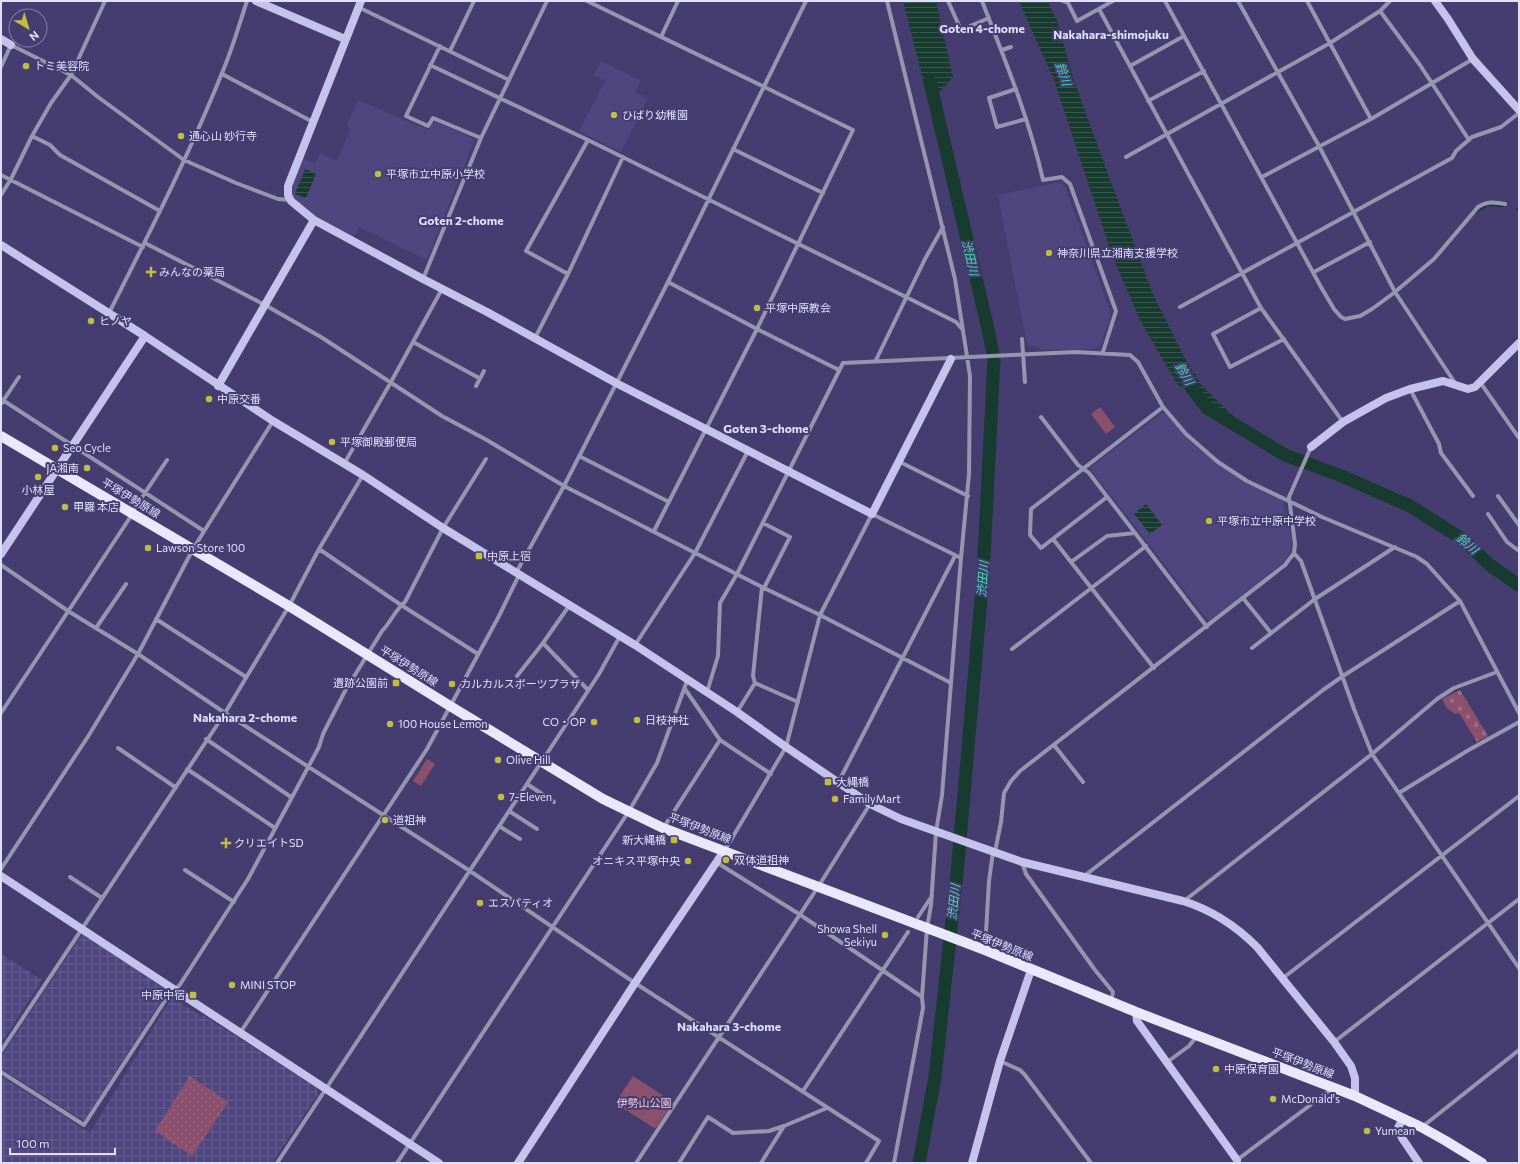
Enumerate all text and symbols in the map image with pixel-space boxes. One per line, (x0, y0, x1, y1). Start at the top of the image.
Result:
north arrow (8, 8, 48, 48)
district label: Goten 4-chome (939, 21, 1025, 35)
district label: Nakahara-shimojuku (1053, 27, 1169, 41)
text: N (27, 29, 42, 44)
place label: トミ美容院 (34, 59, 89, 72)
water label: 鈴川 (1053, 60, 1075, 89)
marker: トミ美容院 (21, 61, 31, 71)
place label: ひばり幼稚園 (622, 108, 688, 121)
marker: ひばり幼稚園 (609, 110, 619, 120)
place label: 通心山 妙行寺 (189, 129, 257, 142)
marker: 通心山 妙行寺 (176, 131, 186, 141)
place label: 平塚市立中原小学校 (386, 167, 485, 180)
marker: 平塚市立中原小学校 (373, 169, 383, 179)
district label: Goten 2-chome (418, 213, 504, 227)
water label: 渋田川 (960, 239, 982, 279)
place label: 神奈川県立湘南支援学校 (1057, 246, 1178, 259)
marker: 神奈川県立湘南支援学校 (1044, 248, 1054, 258)
place label: みんなの薬局 (159, 265, 225, 278)
marker: みんなの薬局 (146, 267, 156, 277)
place label: 平塚中原教会 (765, 301, 831, 314)
marker: 平塚中原教会 (752, 303, 762, 313)
place label: ヒノヤ (99, 314, 132, 327)
marker: ヒノヤ (86, 316, 96, 326)
water label: 鈴川 (1173, 360, 1198, 389)
place label: 中原交番 (217, 392, 261, 405)
marker: 中原交番 (204, 394, 214, 404)
district label: Goten 3-chome (723, 421, 809, 435)
place label: 平塚御殿郵便局 (340, 435, 417, 448)
marker: 平塚御殿郵便局 (327, 437, 337, 447)
place label: Seo Cycle (63, 441, 111, 454)
marker: Seo Cycle (50, 443, 60, 453)
place label: JA湘南 (46, 461, 79, 475)
marker: JA湘南 (82, 463, 92, 473)
marker: 小林屋 (33, 472, 43, 482)
street label: 平塚伊勢原線 (100, 475, 163, 520)
place label: 小林屋 (22, 483, 55, 496)
place label: 甲羅 本店 (73, 500, 119, 513)
marker: 甲羅 本店 (60, 502, 70, 512)
place label: 平塚市立中原中学校 (1217, 514, 1316, 527)
marker: 平塚市立中原中学校 (1204, 516, 1214, 526)
water label: 鈴川 (1454, 530, 1483, 558)
place label: Lawson Store 100 (156, 541, 245, 554)
marker: Lawson Store 100 (143, 543, 153, 553)
place label: 中原上宿 (487, 549, 531, 562)
marker: 中原上宿 (474, 551, 484, 561)
water label: 渋田川 (974, 558, 990, 597)
street label: 平塚伊勢原線 (378, 643, 441, 689)
place label: 遺跡公園前 (333, 676, 388, 689)
place label: カルカルスポーツプラザ (460, 677, 580, 690)
marker: 遺跡公園前 (391, 678, 401, 688)
marker: カルカルスポーツプラザ (447, 679, 457, 689)
district label: Nakahara 2-chome (193, 710, 297, 724)
place label: 日枝神社 (645, 713, 689, 726)
place label: CO・OP (543, 715, 586, 728)
marker: 日枝神社 (632, 715, 642, 725)
place label: 100 House Lemon (398, 717, 488, 730)
marker: CO・OP (589, 717, 599, 727)
marker: 100 House Lemon (385, 719, 395, 729)
place label: Olive Hill (506, 753, 551, 766)
marker: Olive Hill (493, 755, 503, 765)
place label: 大縄橋 (836, 775, 869, 788)
marker: 大縄橋 (823, 777, 833, 787)
place label: 7-Eleven (509, 790, 552, 803)
marker: 7-Eleven (496, 792, 506, 802)
place label: FamilyMart (843, 792, 901, 805)
marker: FamilyMart (830, 794, 840, 804)
street label: 平塚伊勢原線 (667, 810, 733, 845)
place label: 道祖神 (393, 813, 426, 826)
marker: 道祖神 (380, 815, 390, 825)
place label: 新大縄橋 (622, 833, 666, 846)
marker: 新大縄橋 (669, 835, 679, 845)
place label: クリエイトSD (234, 836, 304, 849)
marker: クリエイトSD (221, 838, 231, 848)
place label: 双体道祖神 (734, 853, 789, 866)
place label: オニキス平塚中央 (592, 854, 681, 867)
marker: 双体道祖神 (721, 855, 731, 865)
marker: オニキス平塚中央 (683, 856, 693, 866)
water label: 渋田川 (944, 881, 962, 921)
place label: エスパティオ (488, 896, 553, 909)
marker: エスパティオ (475, 898, 485, 908)
place label: Showa Shell Sekiyu (817, 922, 877, 948)
street label: 平塚伊勢原線 (969, 926, 1035, 963)
marker: Showa Shell Sekiyu (880, 930, 890, 940)
place label: MINI STOP (240, 978, 296, 991)
marker: MINI STOP (227, 980, 237, 990)
place label: 中原中宿 (141, 988, 185, 1001)
marker: 中原中宿 (188, 990, 198, 1000)
district label: Nakahara 3-chome (677, 1019, 781, 1033)
street label: 平塚伊勢原線 (1270, 1045, 1336, 1080)
place label: 中原保育園 (1224, 1062, 1279, 1075)
marker: 中原保育園 (1211, 1064, 1221, 1074)
place label: McDonald's (1281, 1092, 1340, 1105)
marker: McDonald's (1268, 1094, 1278, 1104)
park label: 伊勢山公園 (617, 1096, 672, 1109)
place label: Yumean (1375, 1124, 1415, 1137)
marker: Yumean (1362, 1126, 1372, 1136)
scale bar (10, 1130, 115, 1156)
text: 100 m (16, 1136, 50, 1150)

